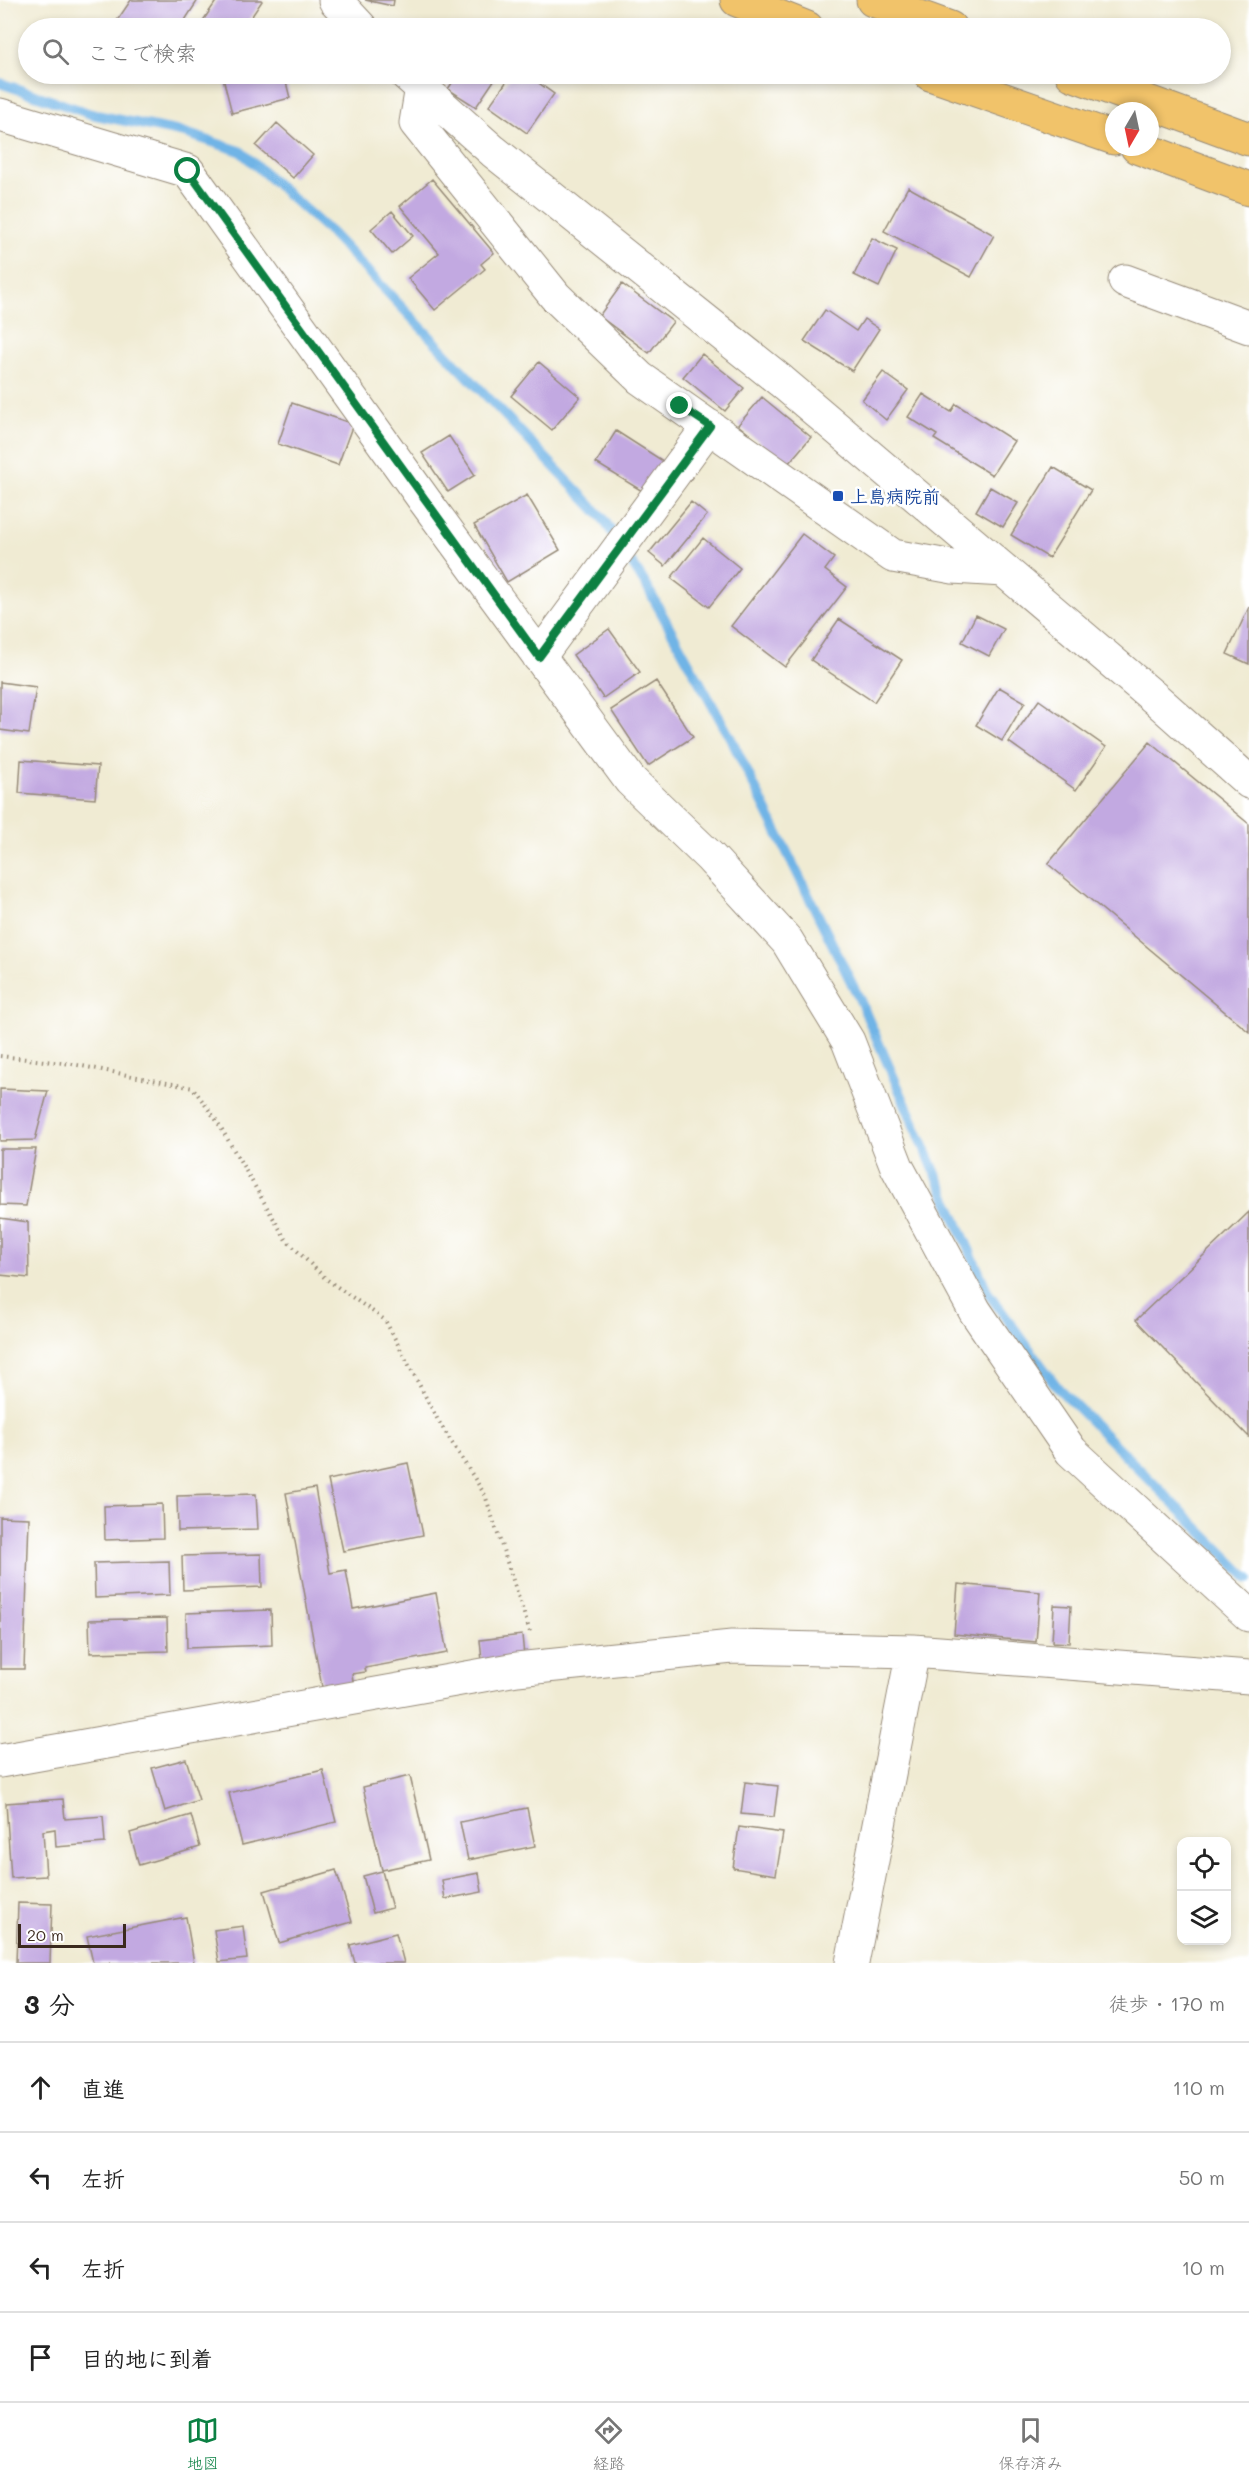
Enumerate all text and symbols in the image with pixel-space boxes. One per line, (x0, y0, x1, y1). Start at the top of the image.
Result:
search box (18, 18, 1231, 84)
icon: search (39, 35, 72, 68)
text: ここで検索 (87, 38, 197, 67)
north arrow (1105, 102, 1159, 156)
route start (174, 157, 200, 183)
route end (666, 392, 692, 418)
place label: 上島病院前 (850, 484, 940, 508)
marker: 上島病院前 (831, 489, 845, 503)
map controls (1177, 1837, 1231, 1945)
button: locate (1177, 1837, 1231, 1891)
button: layers (1177, 1891, 1231, 1945)
scale bar (18, 1921, 126, 1948)
text: 20 m (27, 1924, 64, 1945)
text: 3 分 (24, 1987, 75, 2021)
text: 徒歩 · 170 m (1109, 1990, 1225, 2016)
icon: ahead (24, 2071, 57, 2104)
text: 直進 (81, 2074, 125, 2103)
text: 110 m (1172, 2074, 1225, 2100)
icon: left (24, 2161, 57, 2194)
text: 左折 (81, 2164, 125, 2193)
text: 50 m (1179, 2164, 1225, 2190)
icon: left (24, 2251, 57, 2284)
text: 左折 (81, 2254, 125, 2283)
text: 10 m (1181, 2254, 1225, 2280)
icon: arrive (24, 2341, 57, 2374)
text: 目的地に到着 (81, 2344, 213, 2373)
tab: 地図 (186, 2414, 219, 2474)
tab: 経路 (592, 2414, 625, 2474)
tab: 保存済み (998, 2414, 1062, 2474)

